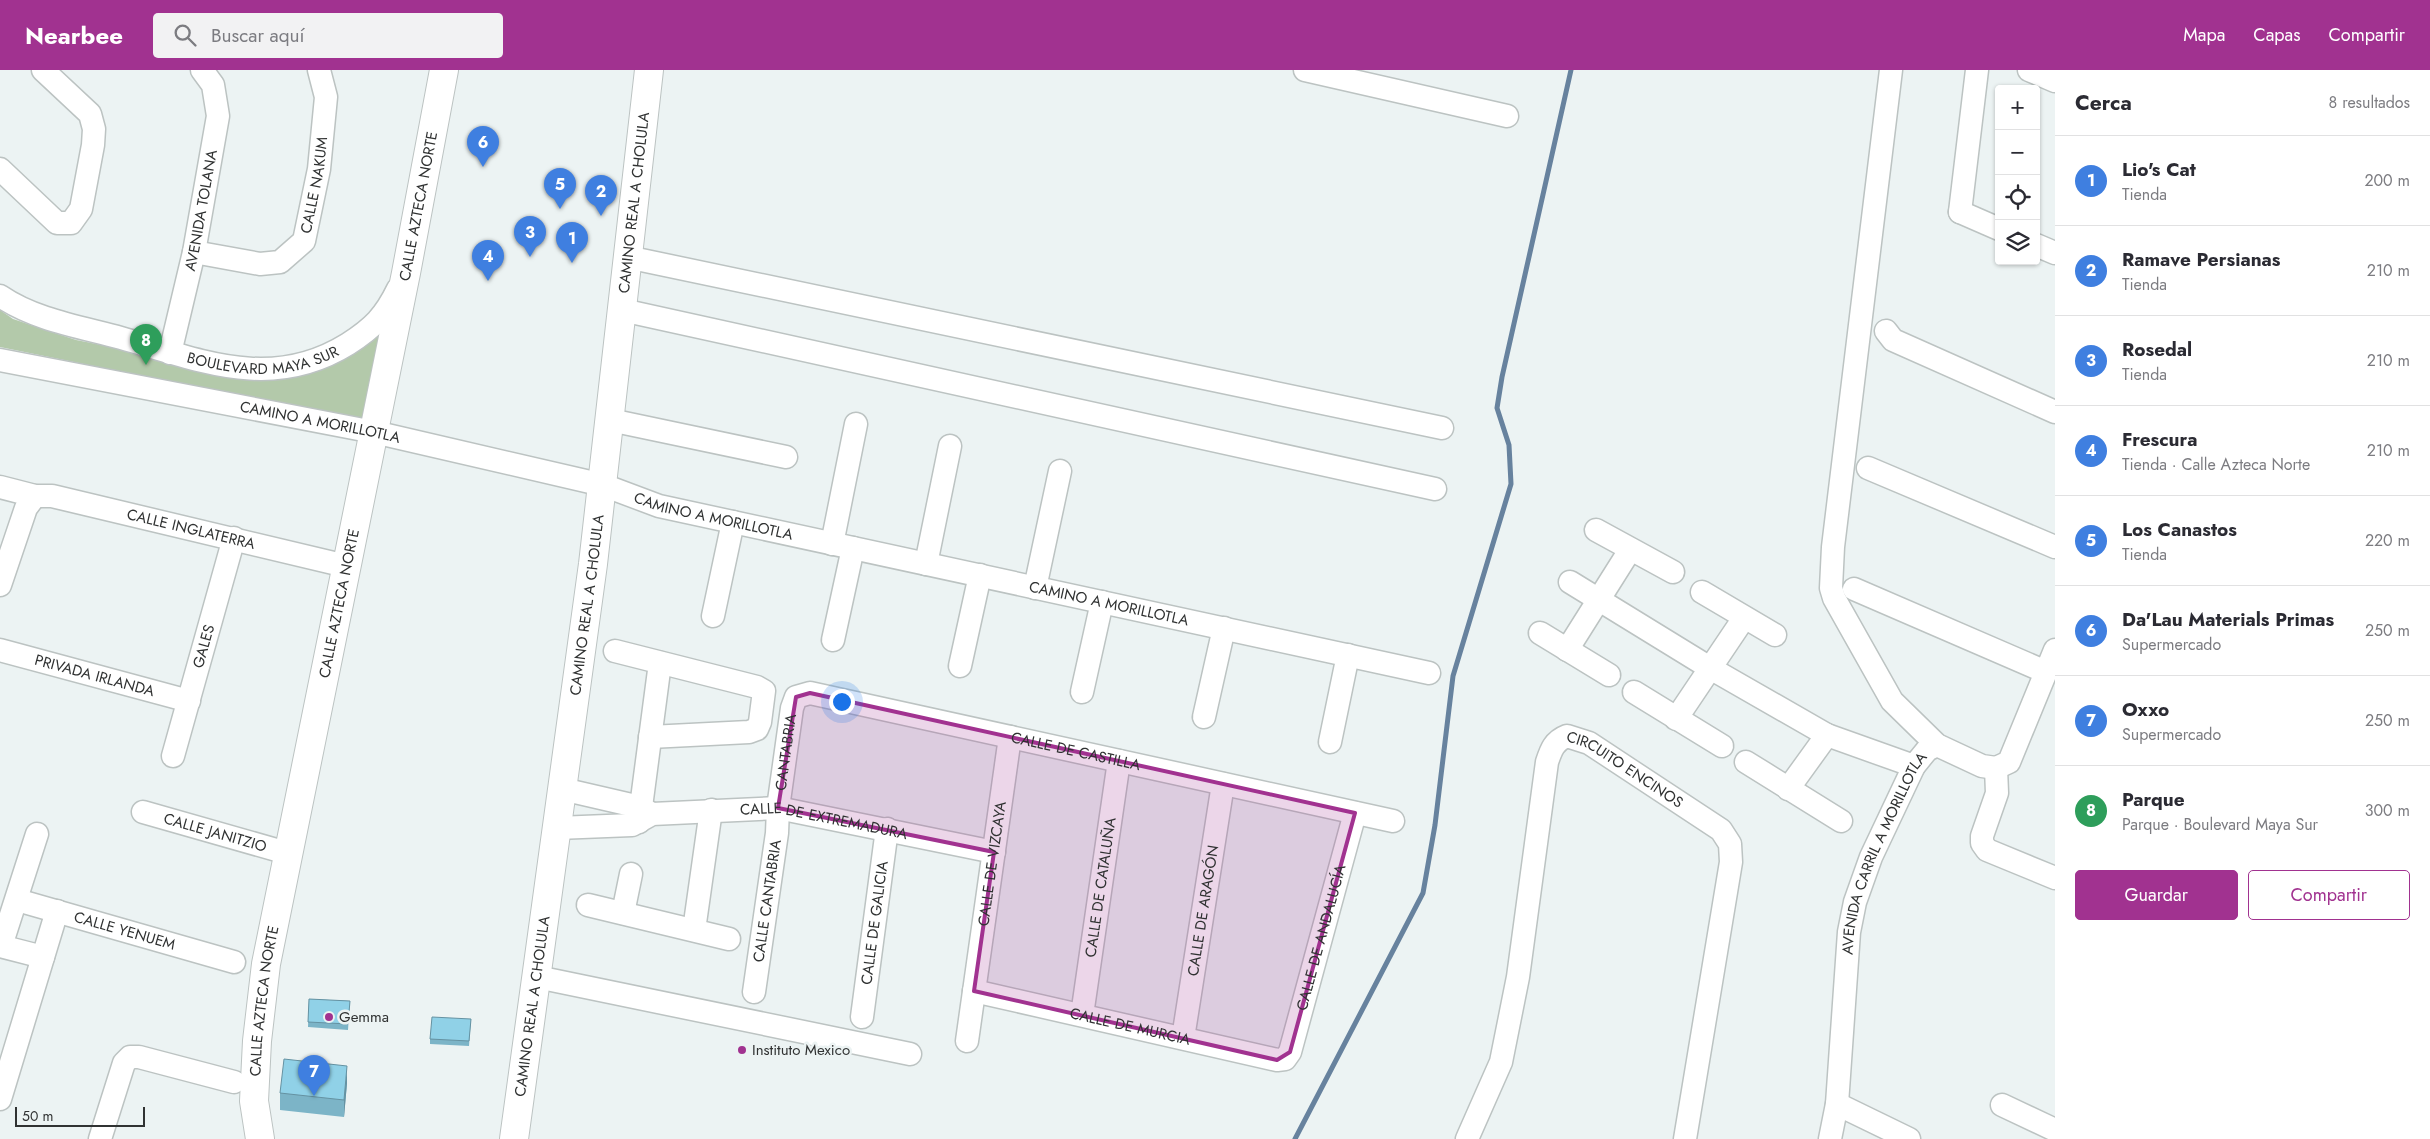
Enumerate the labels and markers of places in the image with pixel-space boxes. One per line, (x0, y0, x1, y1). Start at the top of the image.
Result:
pin: 6 (467, 126, 499, 167)
pin: 5 (544, 168, 576, 209)
pin: 2 (585, 175, 617, 216)
pin: 3 (514, 216, 546, 257)
pin: 1 (556, 222, 588, 263)
pin: 4 (472, 240, 504, 281)
pin: 8 (130, 324, 162, 365)
place label: Gemma (339, 1006, 389, 1028)
marker: Gemma (323, 1011, 335, 1023)
place label: Instituto Mexico (752, 1039, 850, 1061)
marker: Instituto Mexico (736, 1044, 748, 1056)
pin: 7 (298, 1055, 330, 1096)

